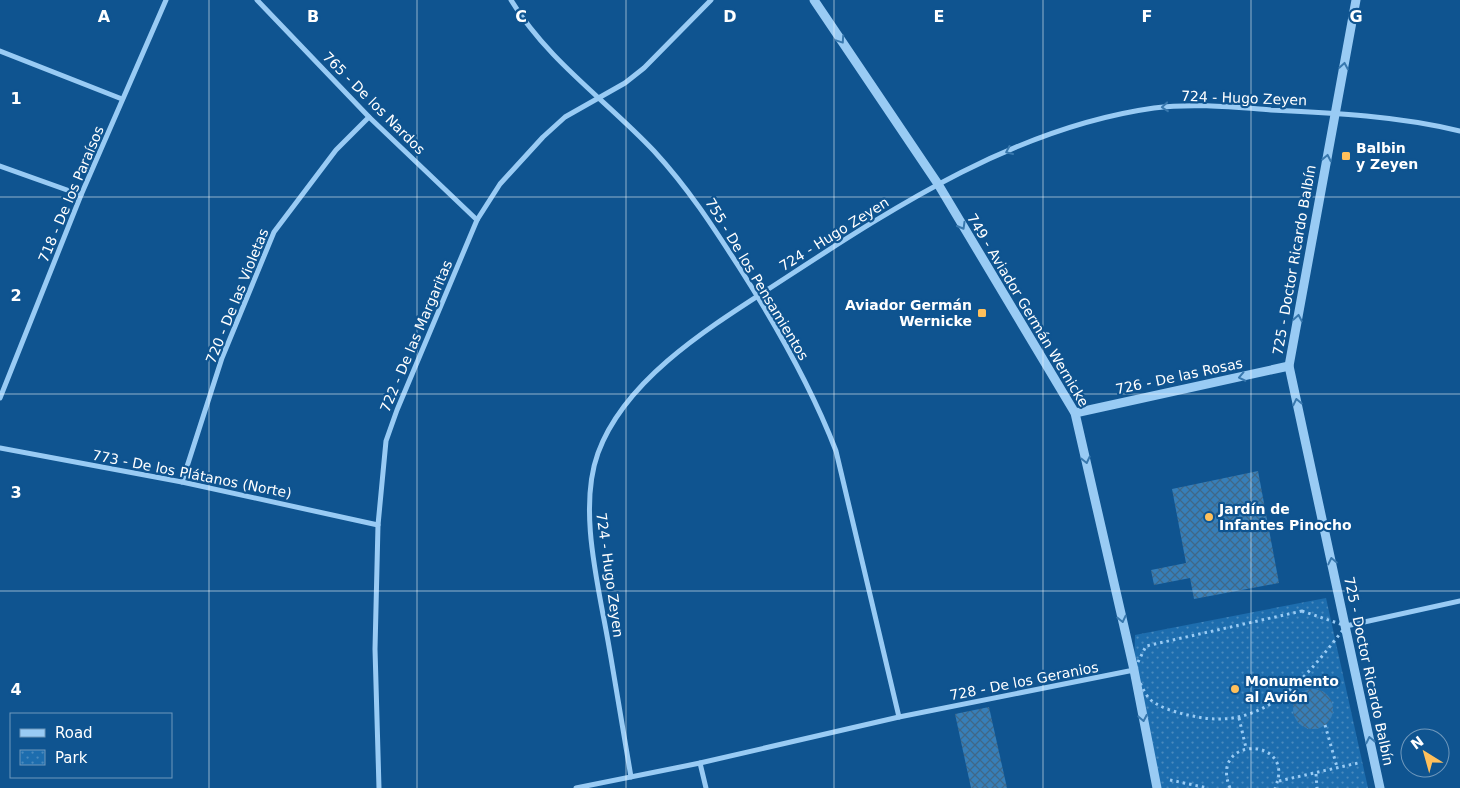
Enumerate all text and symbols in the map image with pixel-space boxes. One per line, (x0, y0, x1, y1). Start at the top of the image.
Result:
text: A (98, 7, 111, 26)
text: B (307, 7, 319, 26)
text: C (515, 7, 527, 26)
text: D (723, 7, 737, 26)
text: E (934, 7, 944, 26)
text: F (1142, 7, 1152, 26)
text: G (1349, 7, 1363, 26)
one-way arrow (835, 35, 845, 44)
street label: 765 - De los Nardos (320, 49, 428, 157)
one-way arrow (1339, 61, 1349, 70)
street label: 724 - Hugo Zeyen (1181, 88, 1307, 108)
text: 1 (10, 89, 22, 108)
one-way arrow (1161, 101, 1169, 112)
street label: 718 - De los Paraísos (35, 123, 107, 265)
place label: Balbin y Zeyen (1356, 140, 1418, 172)
one-way arrow (1005, 145, 1014, 156)
marker: Balbin y Zeyen (1340, 150, 1352, 162)
one-way arrow (1321, 154, 1331, 163)
street label: 725 - Doctor Ricardo Balbín (1269, 164, 1319, 356)
street label: 724 - Hugo Zeyen (776, 194, 892, 274)
street label: 755 - De los Pensamientos (702, 195, 812, 363)
street label: 749 - Aviador Germán Wernicke (964, 211, 1092, 409)
one-way arrow (956, 220, 966, 229)
street label: 720 - De las Violetas (203, 226, 271, 366)
street label: 722 - De las Margaritas (377, 258, 455, 414)
text: 2 (10, 286, 22, 305)
place label: Aviador Germán Wernicke (845, 297, 972, 329)
marker: Aviador Germán Wernicke (976, 307, 988, 319)
one-way arrow (1292, 314, 1303, 323)
street label: 726 - De las Rosas (1114, 355, 1244, 397)
one-way arrow (1237, 371, 1246, 381)
one-way arrow (1292, 398, 1303, 407)
street label: 773 - De los Plátanos (Norte) (91, 447, 293, 501)
one-way arrow (1080, 456, 1091, 465)
text: 3 (10, 483, 22, 502)
place label: Jardín de Infantes Pinocho (1218, 501, 1352, 533)
marker: Jardín de Infantes Pinocho (1203, 511, 1215, 523)
street label: 724 - Hugo Zeyen (593, 512, 627, 638)
one-way arrow (1327, 557, 1338, 565)
street label: 725 - Doctor Ricardo Balbín (1341, 575, 1397, 767)
one-way arrow (1116, 614, 1127, 623)
street label: 728 - De los Geranios (948, 659, 1100, 703)
place label: Monumento al Avión (1245, 673, 1339, 705)
text: 4 (10, 680, 22, 699)
marker: Monumento al Avión (1229, 683, 1241, 695)
legend (10, 713, 172, 778)
one-way arrow (1138, 713, 1148, 722)
text: Road (55, 724, 93, 742)
north arrow (1400, 728, 1450, 778)
text: N (1408, 733, 1427, 753)
one-way arrow (1365, 736, 1375, 745)
text: Park (55, 749, 88, 767)

